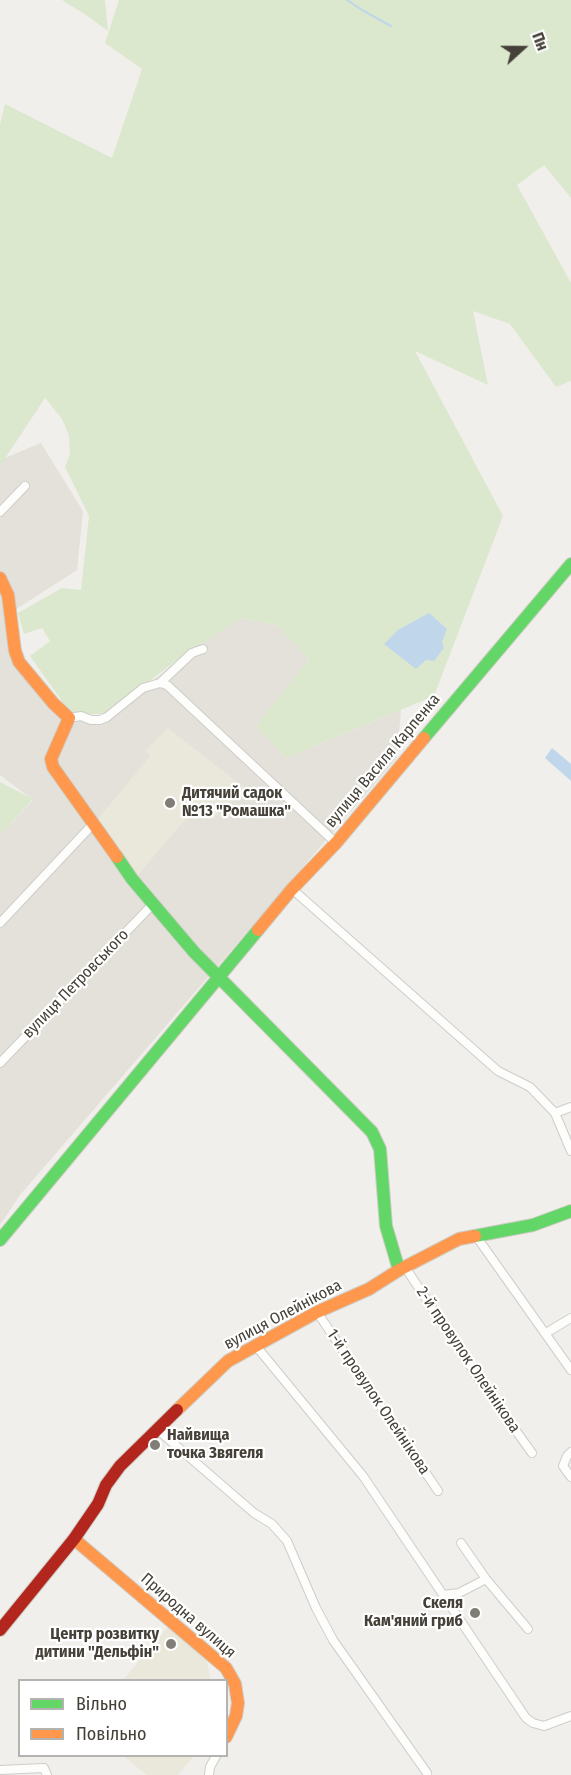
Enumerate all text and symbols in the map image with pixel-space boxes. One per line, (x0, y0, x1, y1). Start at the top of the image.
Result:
north arrow (493, 18, 553, 78)
text: Пн (528, 30, 552, 53)
street label: вулиця Василя Карпенка (321, 690, 445, 832)
place label: Дитячий садок №13 "Ромашка" (182, 784, 291, 822)
marker: Дитячий садок №13 "Ромашка" (163, 796, 177, 810)
street label: вулиця Петровського (19, 925, 133, 1043)
street label: вулиця Олейнікова (221, 1276, 345, 1354)
street label: 2-й провулок Олейнікова (412, 1283, 524, 1437)
street label: 1-й провулок Олейнікова (322, 1326, 434, 1478)
place label: Найвища точка Звягеля (167, 1426, 263, 1464)
marker: Найвища точка Звягеля (148, 1438, 162, 1452)
street label: Природна вулиця (137, 1569, 239, 1663)
place label: Скеля Кам'яний гриб (364, 1594, 463, 1632)
marker: Скеля Кам'яний гриб (468, 1606, 482, 1620)
place label: Центр розвитку дитини "Дельфін" (36, 1625, 159, 1663)
marker: Центр розвитку дитини "Дельфін" (164, 1637, 178, 1651)
legend (18, 1679, 228, 1757)
text: Вільно (76, 1693, 127, 1715)
text: Повільно (76, 1723, 147, 1745)

